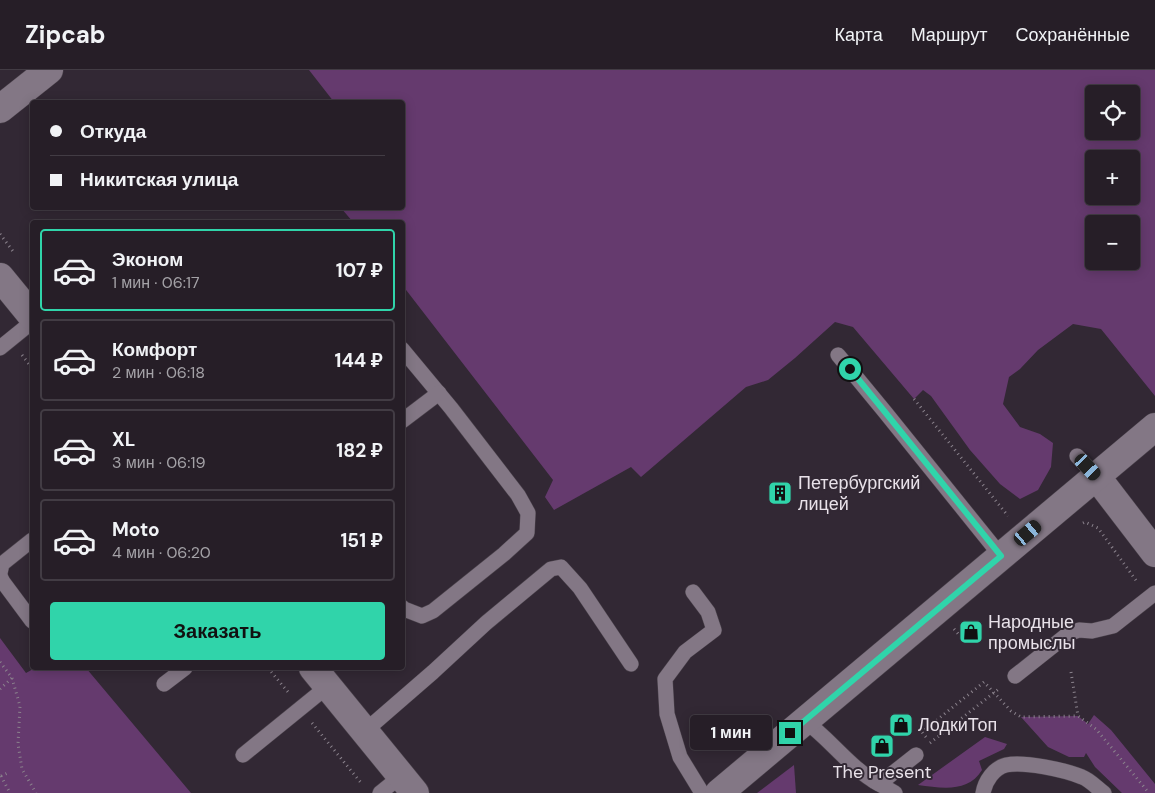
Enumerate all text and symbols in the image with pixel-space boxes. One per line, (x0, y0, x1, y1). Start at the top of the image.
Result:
text: Zipcab (25, 19, 106, 50)
text: Карта (835, 23, 883, 47)
text: Маршрут (911, 23, 987, 47)
text: Сохранённые (1015, 23, 1130, 47)
map controls (1085, 85, 1140, 270)
button: locate (1085, 85, 1140, 140)
text: Откуда (80, 119, 146, 144)
button: + (1085, 150, 1140, 205)
text: Никитская улица (80, 167, 238, 192)
button: − (1085, 215, 1140, 270)
text: Эконом (112, 247, 183, 272)
icon: car (52, 248, 97, 293)
text: 107 ₽ (336, 258, 383, 283)
text: 1 мин · 06:17 (112, 272, 199, 293)
text: Комфорт (112, 337, 197, 362)
icon: car (52, 338, 97, 383)
text: 144 ₽ (334, 348, 383, 373)
route start (839, 358, 861, 380)
text: 2 мин · 06:18 (112, 362, 205, 383)
text: XL (112, 427, 135, 452)
icon: car (52, 428, 97, 473)
text: 182 ₽ (336, 438, 383, 463)
car (1072, 451, 1103, 483)
text: 3 мин · 06:19 (112, 452, 205, 473)
place label: Петербургский лицей (798, 471, 920, 516)
building icon: Петербургский лицей (767, 480, 793, 506)
text: Moto (112, 517, 160, 542)
icon: car (52, 518, 97, 563)
car (1011, 518, 1044, 548)
text: 151 ₽ (340, 528, 383, 553)
text: 4 мин · 06:20 (112, 542, 211, 563)
button: Заказать (50, 602, 385, 660)
place label: Народные промыслы (988, 610, 1076, 655)
shop icon: Народные промыслы (958, 619, 984, 645)
shop icon: ЛодкиТоп (888, 712, 914, 738)
place label: ЛодкиТоп (918, 713, 997, 737)
callout: 1 мин (690, 716, 772, 750)
text: 1 мин (711, 722, 751, 743)
route end (779, 722, 801, 744)
shop icon: The Present (869, 733, 895, 759)
place label: The Present (832, 760, 932, 784)

